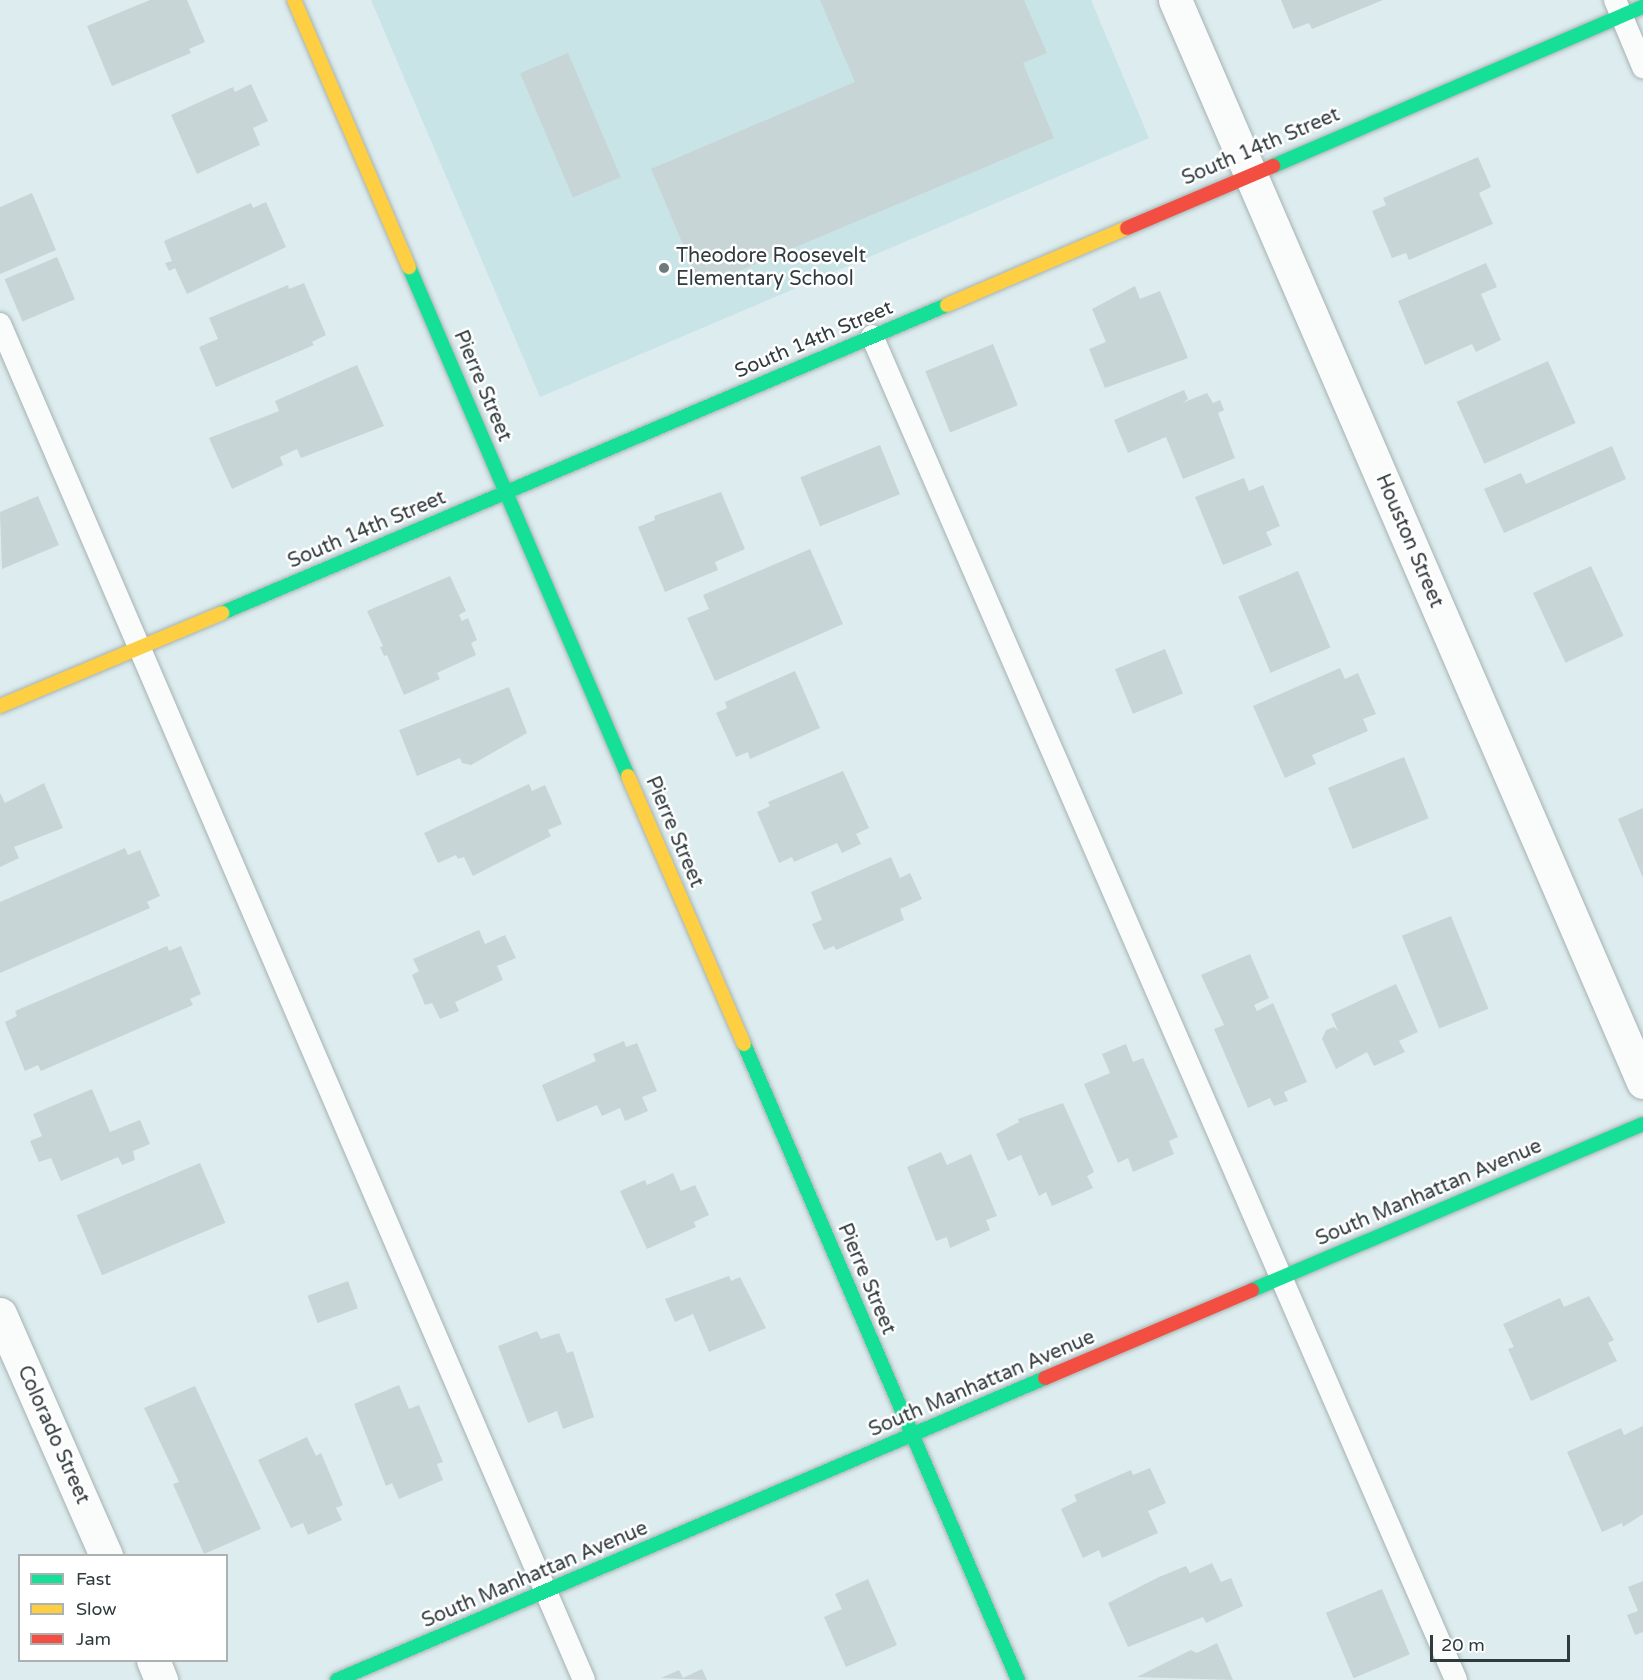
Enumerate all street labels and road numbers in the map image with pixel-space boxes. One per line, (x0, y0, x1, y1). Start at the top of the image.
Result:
street label: South 14th Street (1179, 103, 1343, 191)
street label: South 14th Street (732, 296, 896, 384)
street label: Pierre Street (448, 327, 516, 445)
street label: Houston Street (1370, 471, 1448, 611)
street label: South 14th Street (285, 486, 449, 574)
street label: Pierre Street (640, 773, 708, 891)
street label: South Manhattan Avenue (1312, 1134, 1546, 1252)
street label: Pierre Street (832, 1220, 900, 1338)
street label: South Manhattan Avenue (865, 1325, 1099, 1443)
street label: Colorado Street (12, 1362, 94, 1508)
street label: South Manhattan Avenue (418, 1516, 652, 1634)

